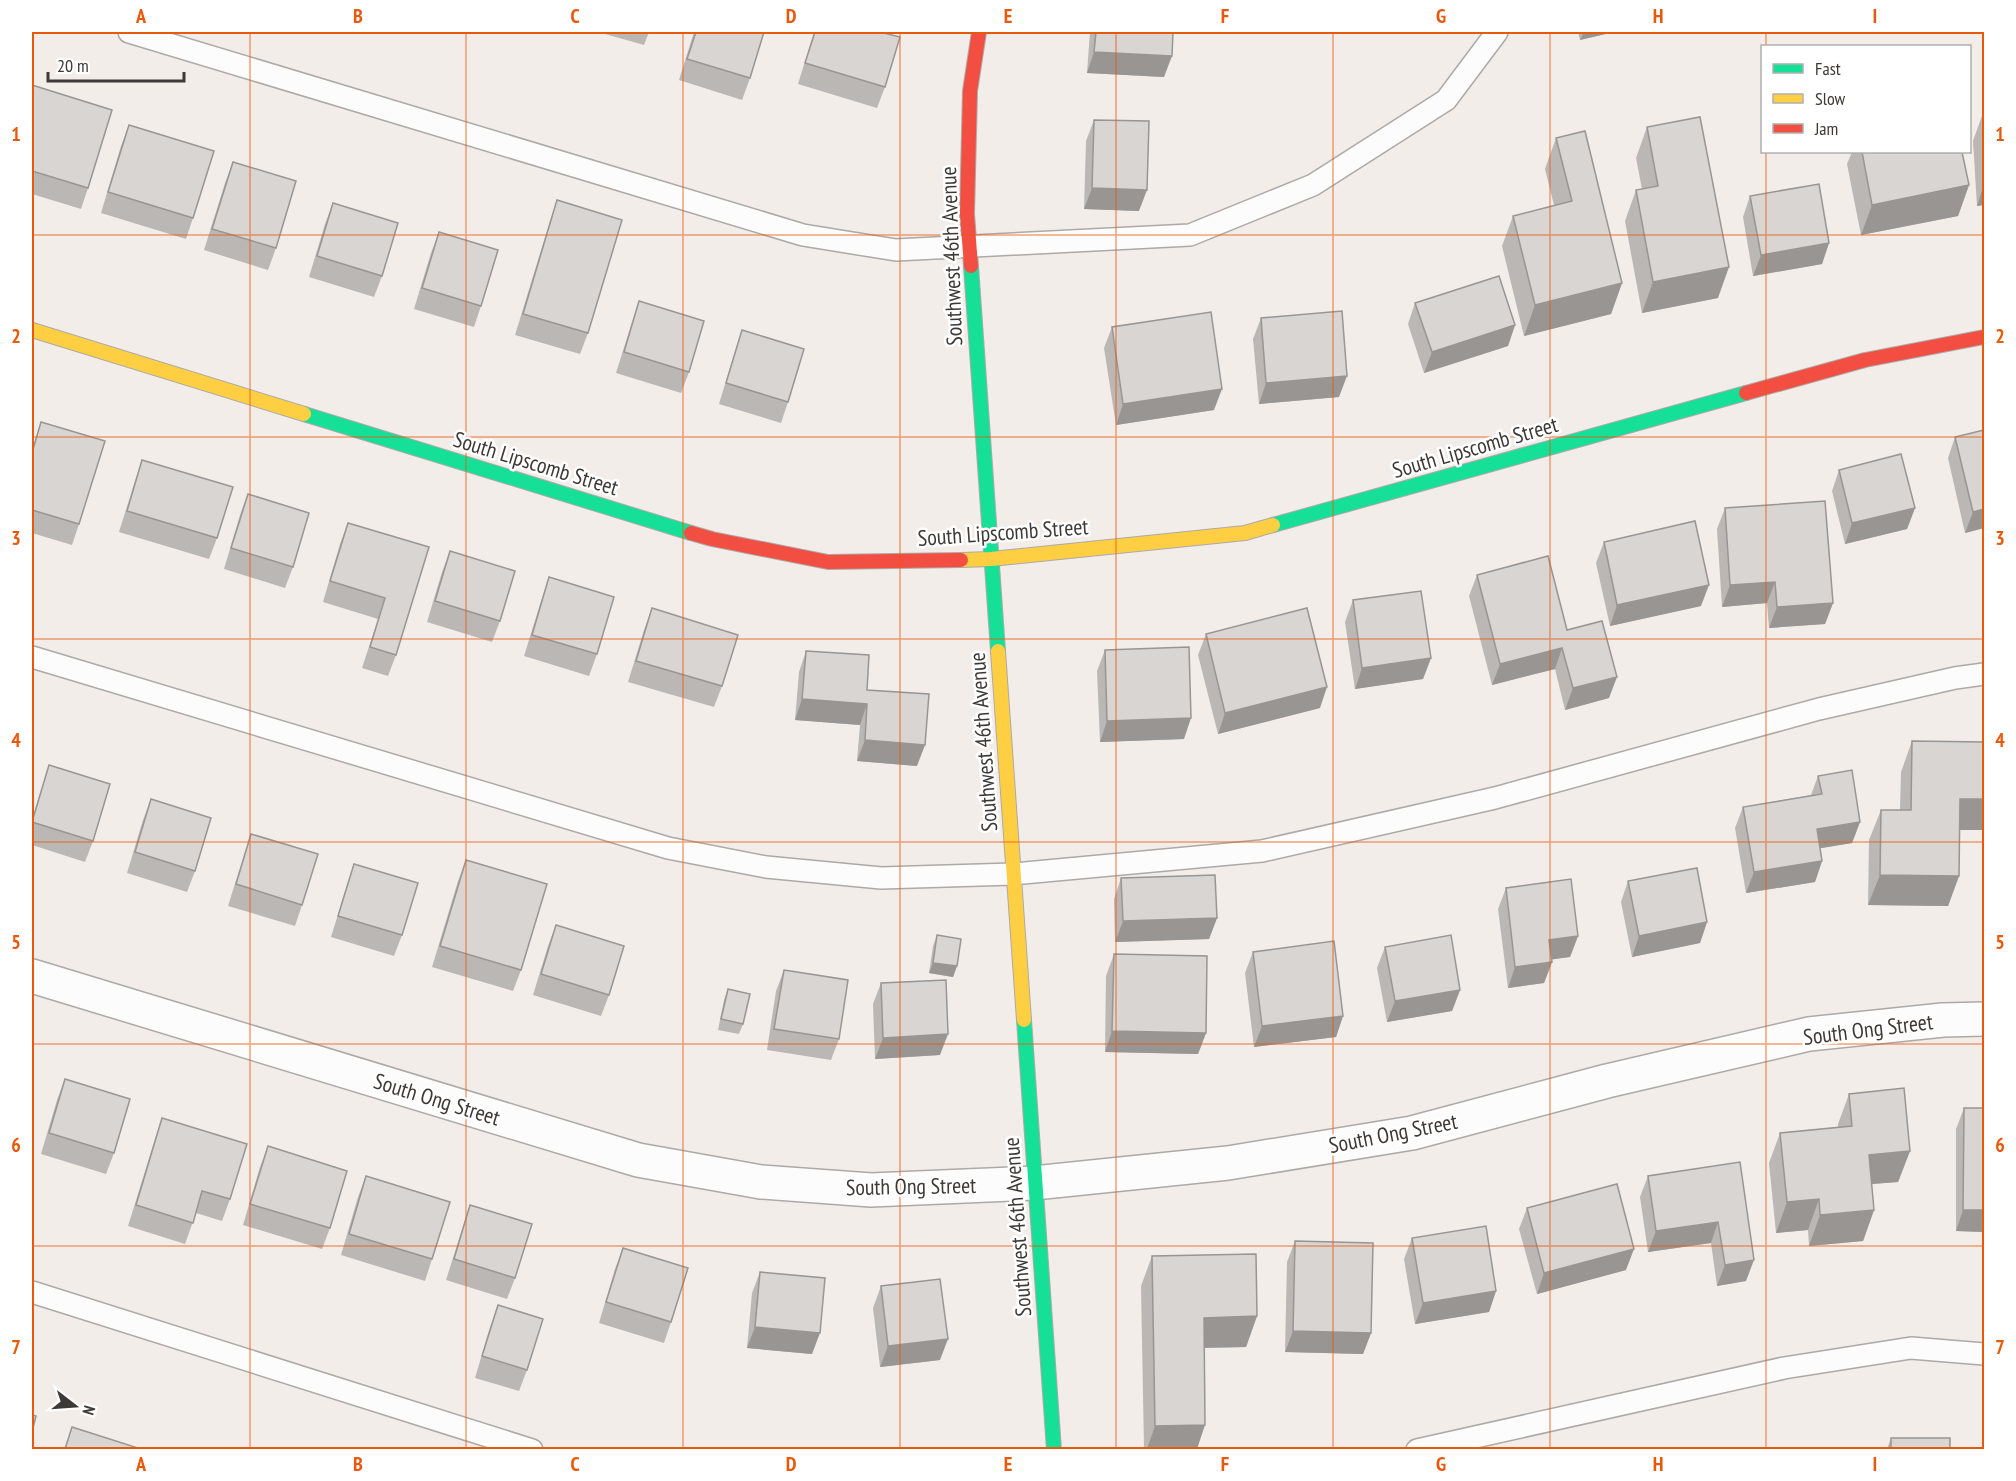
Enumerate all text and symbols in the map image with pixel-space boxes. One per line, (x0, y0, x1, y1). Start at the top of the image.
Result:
text: A (135, 3, 147, 29)
text: B (353, 3, 363, 29)
text: C (570, 3, 580, 29)
text: D (786, 3, 797, 29)
text: E (1004, 3, 1012, 29)
text: F (1221, 3, 1229, 29)
text: G (1436, 3, 1446, 29)
text: H (1653, 3, 1663, 29)
text: I (1873, 3, 1877, 29)
scale bar (48, 45, 184, 83)
legend (1761, 45, 1971, 153)
text: 20 m (57, 54, 89, 77)
text: Fast (1815, 57, 1841, 80)
text: Slow (1815, 87, 1846, 110)
text: Jam (1814, 117, 1838, 140)
text: 1 (11, 121, 21, 147)
text: 1 (1995, 121, 2005, 147)
street label: Southwest 46th Avenue (934, 166, 968, 346)
text: 2 (11, 323, 21, 349)
text: 2 (1995, 323, 2005, 349)
street label: South Lipscomb Street (1389, 410, 1561, 484)
street label: South Lipscomb Street (450, 425, 622, 501)
street label: South Lipscomb Street (917, 512, 1089, 552)
text: 3 (11, 525, 21, 551)
text: 3 (1995, 525, 2005, 551)
street label: Southwest 46th Avenue (963, 652, 1003, 832)
text: 4 (11, 727, 21, 753)
text: 4 (1995, 727, 2005, 753)
text: 5 (11, 929, 21, 955)
text: 5 (1995, 929, 2005, 955)
street label: South Ong Street (1802, 1007, 1934, 1051)
street label: South Ong Street (371, 1067, 503, 1131)
street label: South Ong Street (1326, 1107, 1460, 1159)
text: 6 (11, 1132, 21, 1158)
text: 6 (1995, 1132, 2005, 1158)
street label: Southwest 46th Avenue (997, 1137, 1037, 1317)
street label: South Ong Street (846, 1171, 976, 1201)
text: 7 (11, 1334, 21, 1360)
text: 7 (1995, 1334, 2005, 1360)
north arrow (45, 1376, 105, 1436)
text: N (79, 1403, 100, 1417)
text: A (135, 1451, 147, 1477)
text: B (353, 1451, 363, 1477)
text: C (570, 1451, 580, 1477)
text: D (786, 1451, 797, 1477)
text: E (1004, 1451, 1012, 1477)
text: F (1221, 1451, 1229, 1477)
text: G (1436, 1451, 1446, 1477)
text: H (1653, 1451, 1663, 1477)
text: I (1873, 1451, 1877, 1477)

